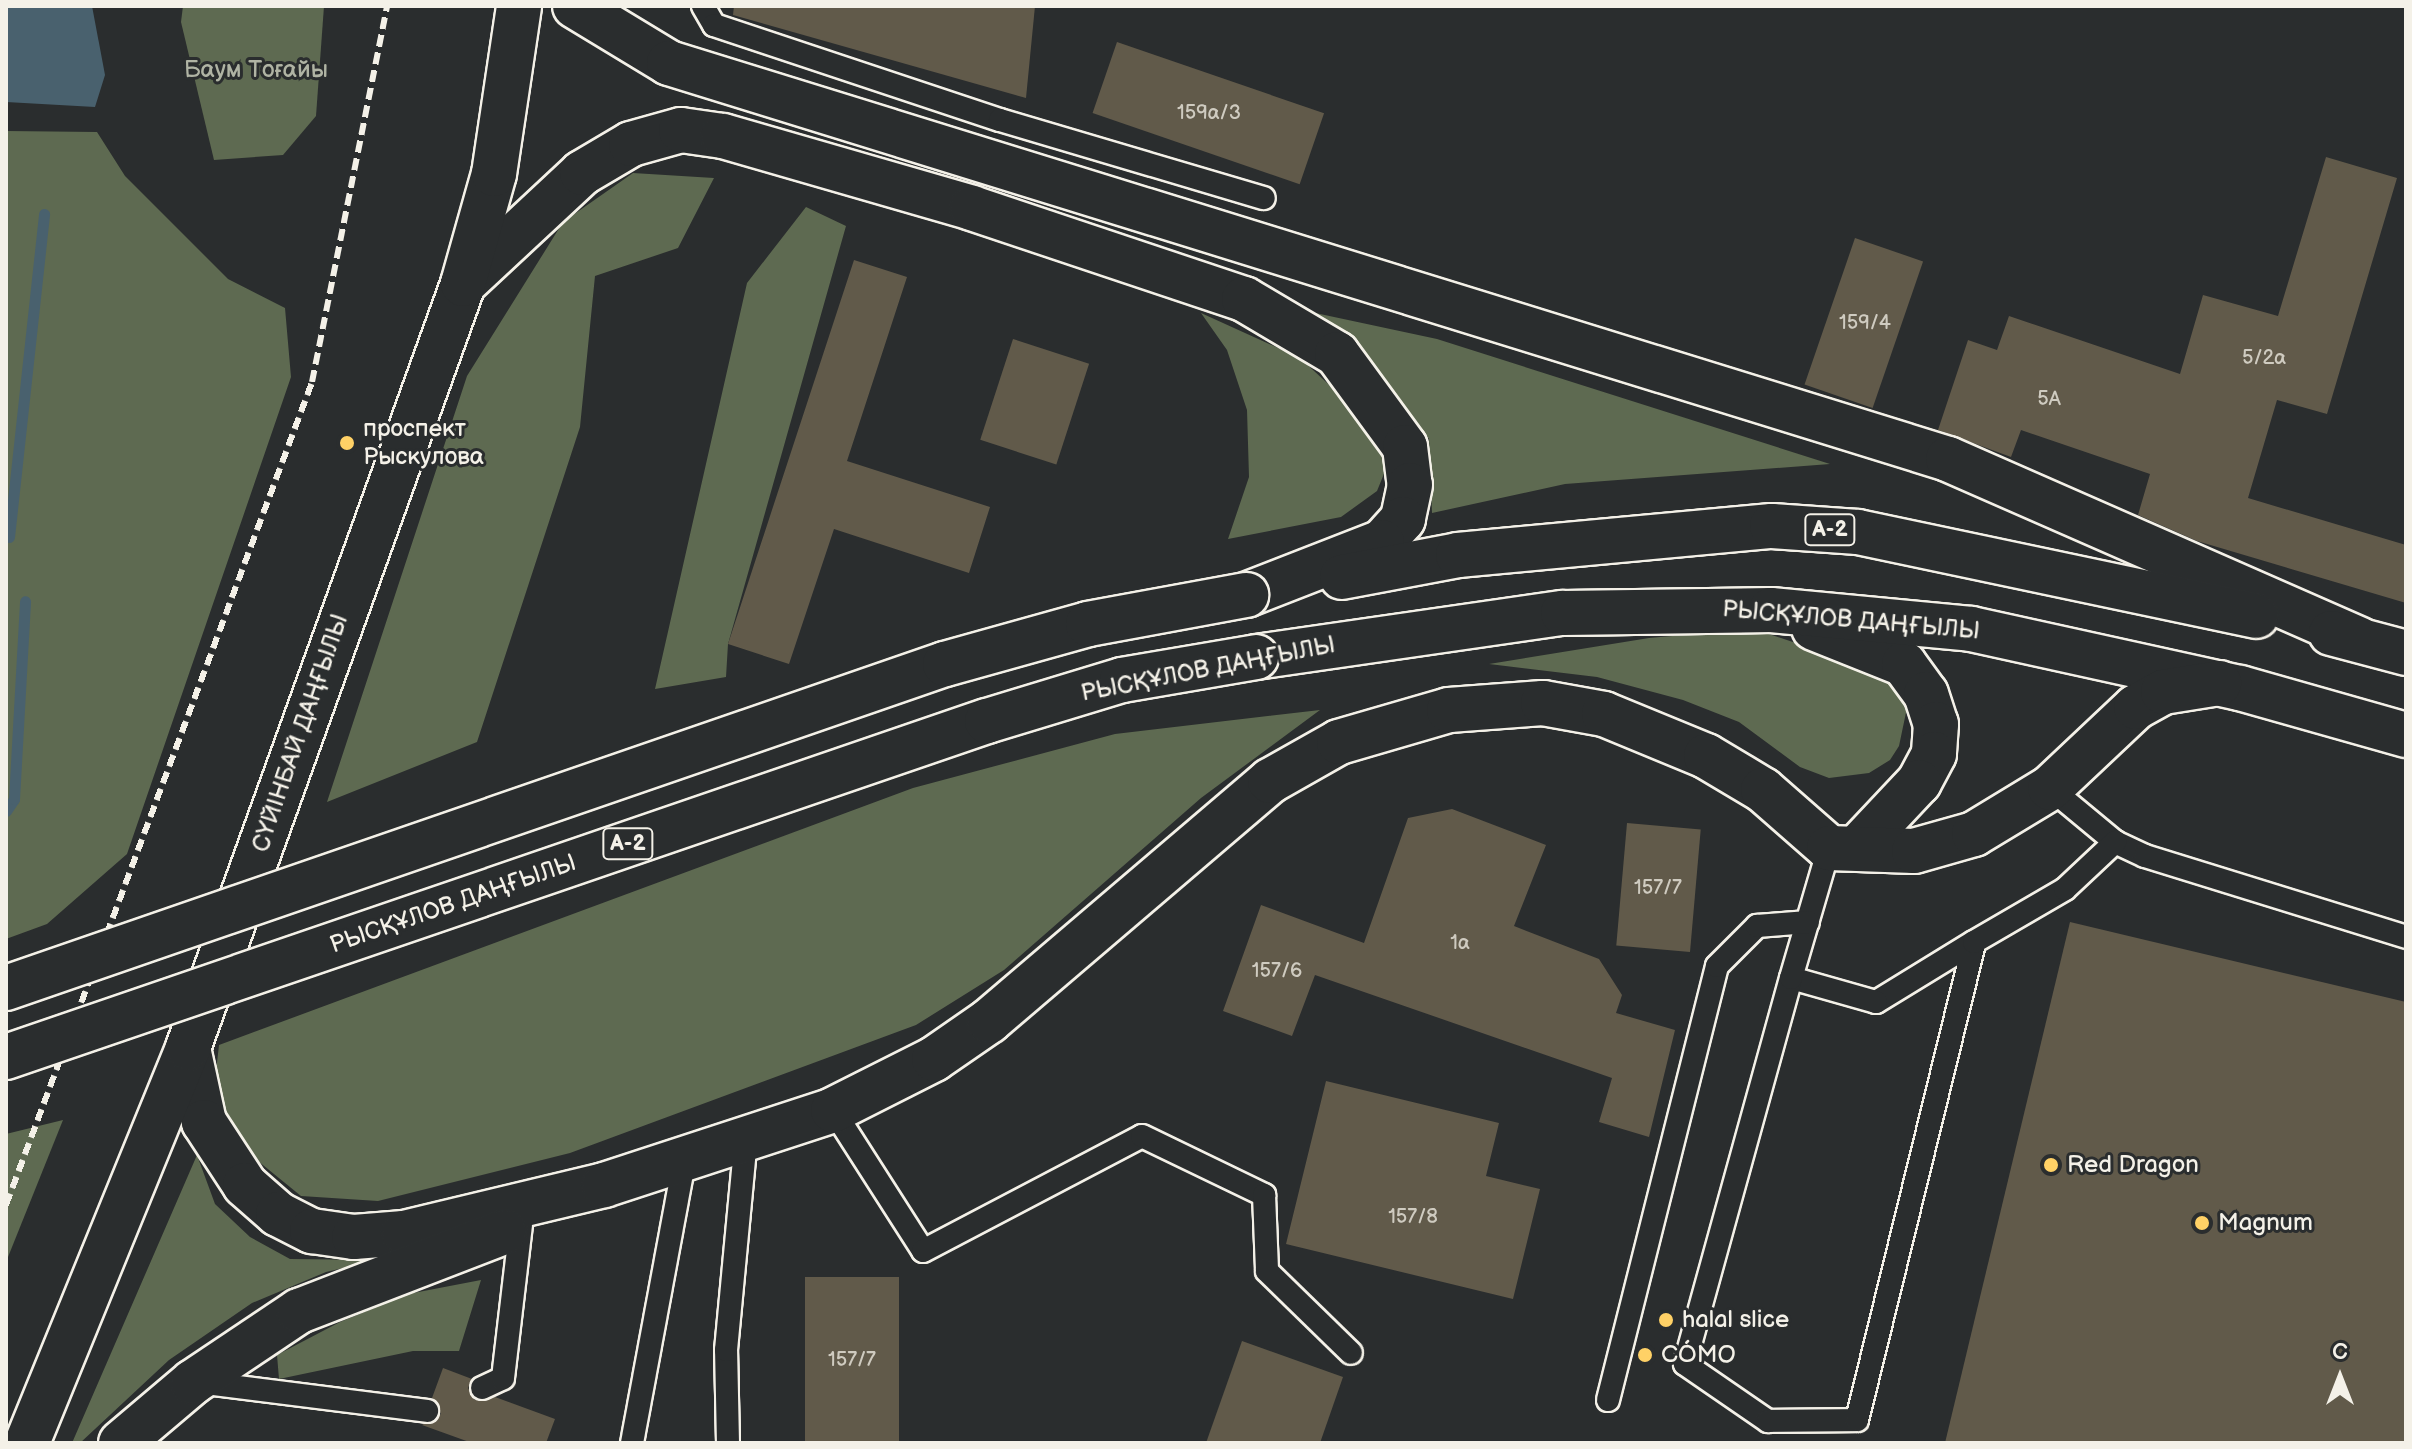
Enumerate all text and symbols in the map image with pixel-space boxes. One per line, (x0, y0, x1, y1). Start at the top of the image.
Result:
park label: Баум Тоғайы (184, 56, 328, 84)
house number: 159а/3 (1177, 101, 1241, 125)
house number: 159/4 (1839, 311, 1891, 335)
house number: 5/2а (2242, 346, 2286, 370)
house number: 5А (2037, 387, 2061, 411)
place label: проспект Рыскулова (363, 415, 484, 471)
marker: проспект Рыскулова (338, 434, 356, 452)
road number: A-2 (1804, 512, 1856, 548)
street label: РЫСҚҰЛОВ ДАҢҒЫЛЫ (1721, 594, 1981, 646)
street label: СҮЙІНБАЙ ДАҢҒЫЛЫ (246, 610, 354, 856)
street label: РЫСҚҰЛОВ ДАҢҒЫЛЫ (1078, 630, 1338, 708)
road number: A-2 (602, 826, 654, 862)
street label: РЫСҚҰЛОВ ДАҢҒЫЛЫ (326, 848, 580, 960)
house number: 157/7 (1634, 876, 1682, 900)
house number: 1а (1450, 931, 1470, 955)
house number: 157/6 (1252, 959, 1302, 983)
place label: Red Dragon (2067, 1151, 2199, 1179)
marker: Red Dragon (2042, 1156, 2060, 1174)
house number: 157/8 (1388, 1205, 1438, 1229)
place label: Magnum (2218, 1209, 2313, 1237)
marker: Magnum (2193, 1214, 2211, 1232)
place label: halal slice (1682, 1306, 1789, 1334)
marker: halal slice (1657, 1311, 1675, 1329)
north arrow (2300, 1337, 2380, 1417)
text: С (2332, 1339, 2348, 1366)
place label: CÓMO (1661, 1341, 1736, 1369)
marker: CÓMO (1636, 1346, 1654, 1364)
house number: 157/7 (828, 1348, 876, 1372)

